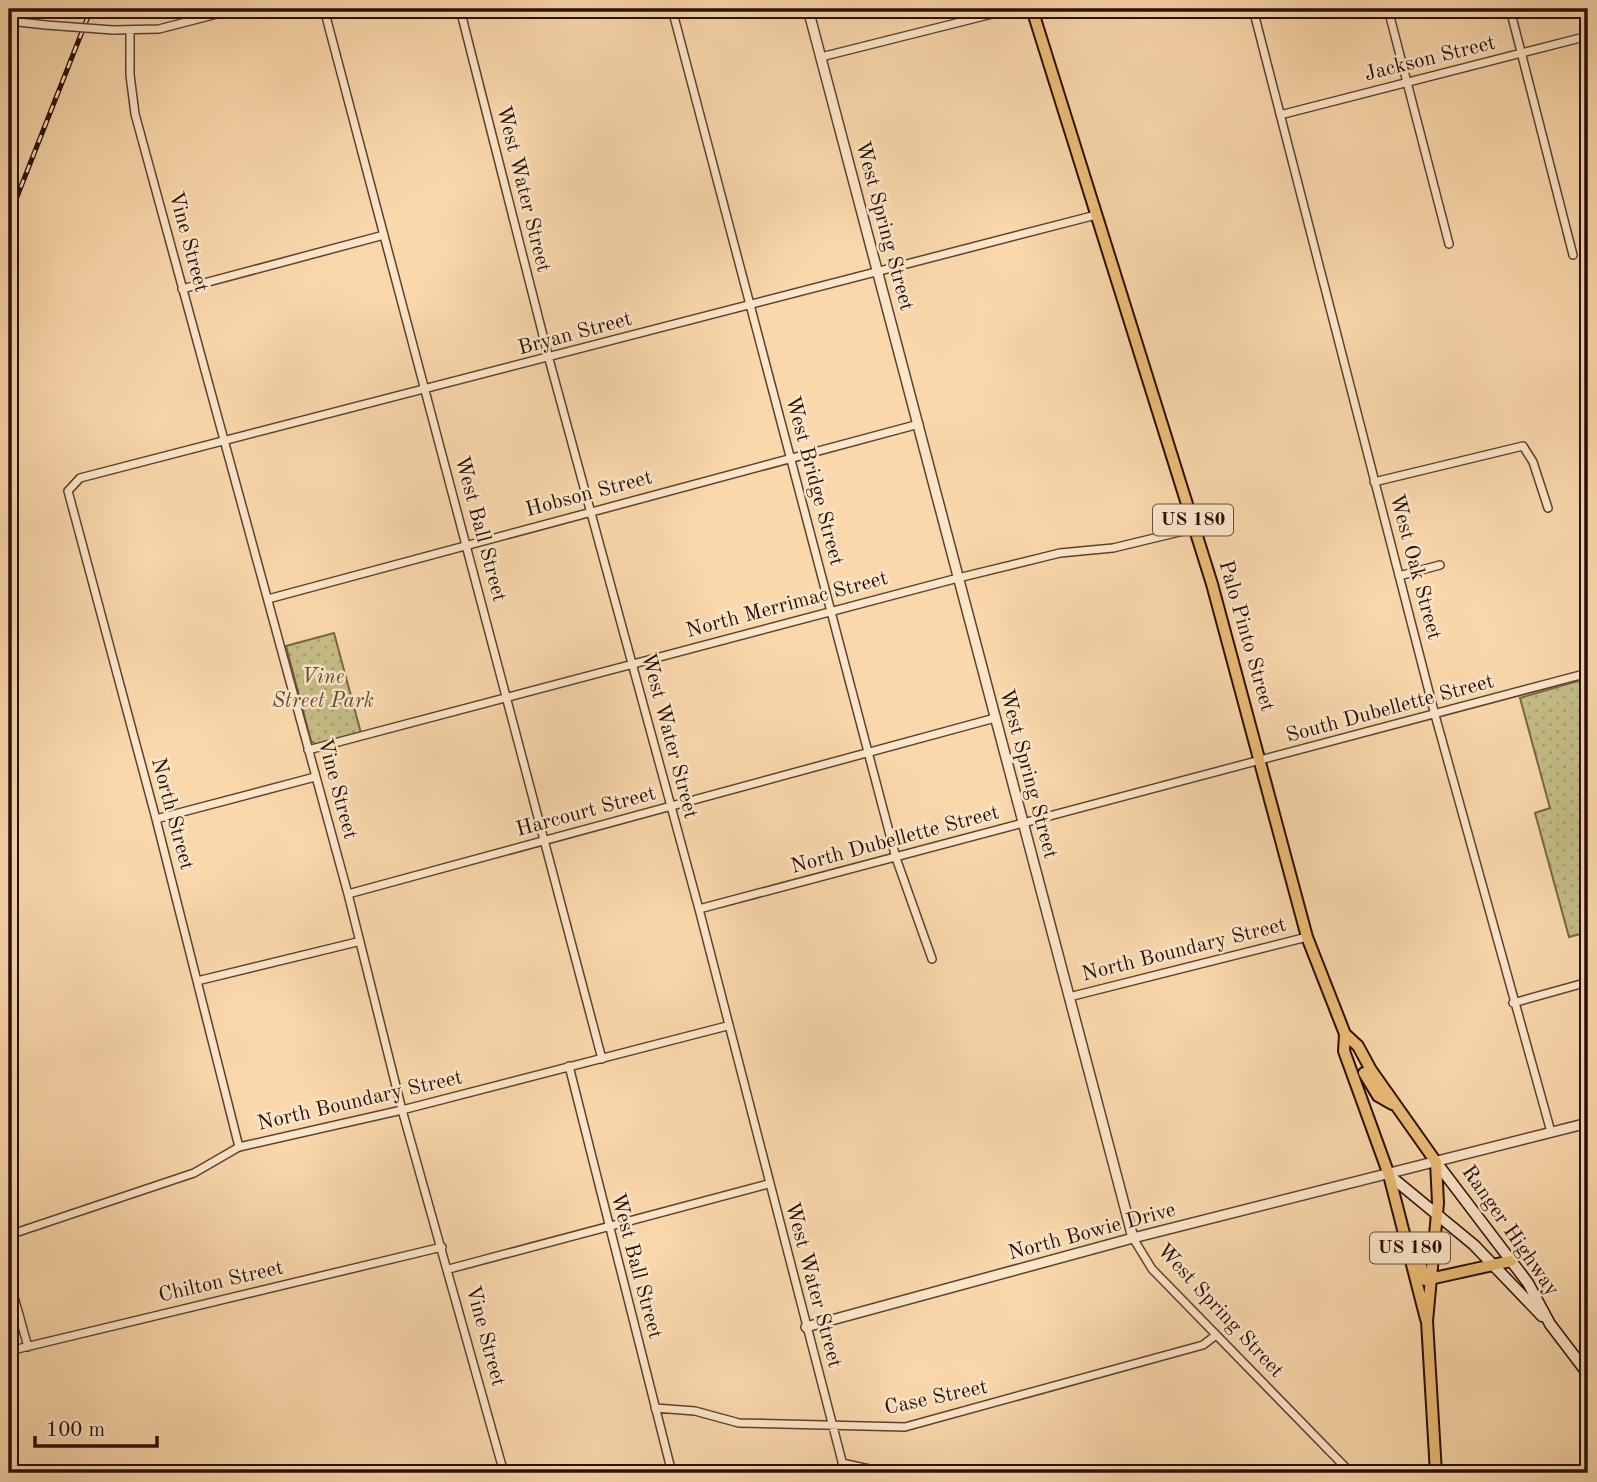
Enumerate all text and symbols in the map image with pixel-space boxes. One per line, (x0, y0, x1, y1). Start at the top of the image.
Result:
street label: Jackson Street (1362, 33, 1498, 85)
street label: West Water Street (492, 104, 554, 274)
street label: West Spring Street (851, 139, 917, 313)
street label: Vine Street (164, 189, 212, 295)
street label: Bryan Street (516, 309, 634, 359)
street label: West Bridge Street (781, 394, 847, 568)
street label: West Ball Street (450, 454, 510, 604)
street label: Hobson Street (523, 467, 655, 521)
street label: West Oak Street (1385, 492, 1445, 642)
road number: US 180 (1153, 505, 1233, 536)
street label: Palo Pinto Street (1214, 558, 1278, 714)
street label: North Merrimac Street (684, 568, 890, 642)
street label: West Water Street (637, 651, 701, 821)
park label: Vine Street Park (272, 667, 374, 712)
street label: South Dubellette Street (1284, 671, 1496, 747)
street label: West Spring Street (995, 687, 1061, 861)
street label: Vine Street (313, 736, 361, 842)
street label: North Street (147, 756, 197, 872)
street label: Harcourt Street (514, 783, 658, 841)
street label: North Dubellette Street (789, 802, 1001, 878)
street label: North Boundary Street (1080, 914, 1288, 986)
street label: North Boundary Street (255, 1067, 465, 1135)
street label: Ranger Highway (1457, 1162, 1563, 1300)
street label: West Ball Street (606, 1191, 666, 1341)
street label: West Water Street (781, 1200, 845, 1370)
street label: North Bowie Drive (1006, 1200, 1178, 1264)
road number: US 180 (1370, 1232, 1450, 1264)
street label: West Spring Street (1153, 1240, 1287, 1382)
street label: Chilton Street (157, 1257, 285, 1307)
street label: Vine Street (461, 1283, 509, 1389)
street label: Case Street (883, 1377, 989, 1419)
scale bar (35, 1405, 158, 1449)
text: 100 m (46, 1420, 105, 1441)

